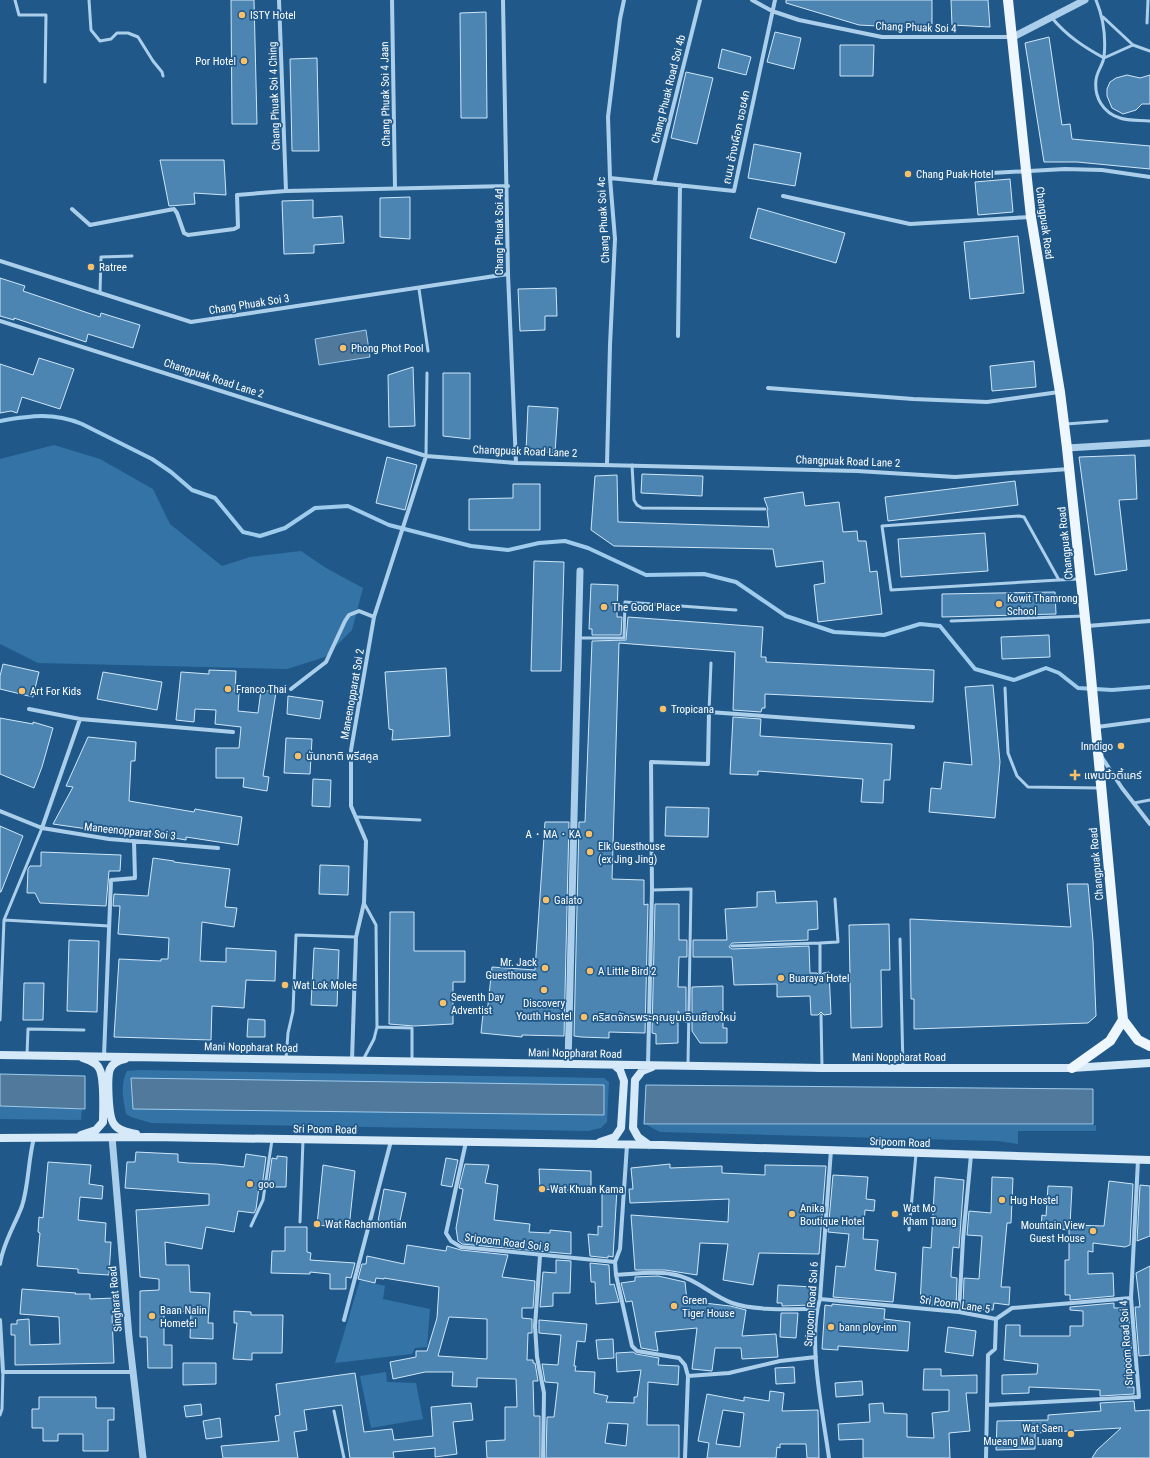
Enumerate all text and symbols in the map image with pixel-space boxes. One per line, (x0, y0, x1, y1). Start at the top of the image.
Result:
place label: ISTY Hotel (250, 9, 296, 22)
marker: ISTY Hotel (237, 10, 247, 20)
street label: Chang Phuak Soi 4 (875, 20, 957, 35)
street label: Chang Phuak Road Soi 4b (649, 34, 688, 145)
street label: Chang Phuak Soi 4 Ching (266, 41, 283, 150)
street label: Chang Phuak Soi 4 Jaan (378, 41, 393, 147)
place label: Por Hotel (195, 55, 236, 68)
marker: Por Hotel (239, 56, 249, 66)
street label: ถนน ช้างเผือก ซอย4ก (720, 89, 753, 185)
place label: Chang Puak Hotel (916, 168, 994, 181)
marker: Chang Puak Hotel (903, 169, 913, 179)
street label: Chang Phuak Soi 4c (595, 177, 612, 263)
street label: Changpuak Road (1033, 186, 1056, 260)
street label: Chang Phuak Soi 4d (493, 189, 506, 275)
place label: Ratree (99, 261, 127, 274)
marker: Ratree (86, 262, 96, 272)
street label: Chang Phuak Soi 3 (208, 292, 290, 317)
place label: Phong Phot Pool (351, 342, 424, 355)
marker: Phong Phot Pool (338, 343, 348, 353)
street label: Changpuak Road Lane 2 (162, 356, 266, 401)
street label: Changpuak Road Lane 2 (472, 443, 577, 460)
street label: Changpuak Road Lane 2 (795, 453, 900, 470)
street label: Changpuak Road (1055, 506, 1076, 580)
place label: Kowit Thamrong School (1007, 592, 1078, 618)
marker: Kowit Thamrong School (994, 599, 1004, 609)
place label: The Good Place (612, 601, 680, 614)
marker: The Good Place (599, 602, 609, 612)
street label: Maneenopparat Soi 2 (338, 648, 367, 741)
place label: Franco Thai (236, 683, 287, 696)
marker: Franco Thai (223, 684, 233, 694)
place label: Art For Kids (30, 685, 81, 698)
marker: Art For Kids (17, 686, 27, 696)
place label: Tropicana (671, 703, 714, 716)
marker: Tropicana (658, 704, 668, 714)
place label: Inndigo (1081, 740, 1113, 753)
marker: Inndigo (1116, 741, 1126, 751)
place label: นันทชาติ พรีสคูล (306, 750, 379, 763)
marker: นันทชาติ พรีสคูล (293, 751, 303, 761)
place label: แพนบิ้วตี้แคร์ (1084, 767, 1142, 782)
marker: แพนบิ้วตี้แคร์ (1069, 769, 1081, 781)
street label: Maneenopparat Soi 3 (83, 820, 176, 843)
street label: Changpuak Road (1087, 827, 1106, 901)
place label: A・MA・KA (526, 828, 582, 841)
marker: A・MA・KA (584, 829, 594, 839)
place label: Elk Guesthouse (ex Jing Jing) (598, 840, 665, 866)
marker: Elk Guesthouse (ex Jing Jing) (585, 847, 595, 857)
place label: Galato (554, 894, 583, 907)
marker: Galato (541, 895, 551, 905)
place label: Mr. Jack Guesthouse (485, 956, 537, 982)
marker: Mr. Jack Guesthouse (540, 963, 550, 973)
place label: A Little Bird 2 (598, 965, 657, 978)
marker: A Little Bird 2 (585, 966, 595, 976)
place label: Buaraya Hotel (789, 972, 850, 985)
marker: Buaraya Hotel (776, 973, 786, 983)
place label: Wat Lok Molee (293, 979, 357, 992)
marker: Wat Lok Molee (280, 980, 290, 990)
marker: Discovery Youth Hostel (539, 985, 549, 995)
place label: Seventh Day Adventist (451, 991, 504, 1017)
place label: Discovery Youth Hostel (516, 997, 572, 1023)
marker: Seventh Day Adventist (438, 998, 448, 1008)
place label: คริสตจักรพระคุณยูนเอินเชียงใหม่ (592, 1011, 736, 1024)
marker: คริสตจักรพระคุณยูนเอินเชียงใหม่ (579, 1012, 589, 1022)
street label: Mani Noppharat Road (204, 1040, 298, 1055)
street label: Mani Noppharat Road (528, 1046, 622, 1061)
street label: Mani Noppharat Road (852, 1051, 946, 1064)
street label: Sri Poom Road (293, 1122, 357, 1137)
street label: Sripoom Road (869, 1135, 931, 1150)
place label: goo (258, 1178, 275, 1191)
marker: goo (245, 1179, 255, 1189)
place label: Wat Khuan Kama (550, 1183, 624, 1196)
marker: Wat Khuan Kama (537, 1184, 547, 1194)
place label: Hug Hostel (1010, 1194, 1058, 1207)
marker: Hug Hostel (997, 1195, 1007, 1205)
place label: Anika Boutique Hotel (800, 1202, 864, 1228)
place label: Wat Mo Kham Tuang (903, 1202, 957, 1228)
marker: Anika Boutique Hotel (787, 1209, 797, 1219)
marker: Wat Mo Kham Tuang (890, 1209, 900, 1219)
place label: Wat Rachamontian (325, 1218, 407, 1231)
marker: Wat Rachamontian (312, 1219, 322, 1229)
place label: Mountain View Guest House (1021, 1219, 1085, 1245)
marker: Mountain View Guest House (1088, 1226, 1098, 1236)
street label: Sripoom Road Soi 8 (464, 1231, 550, 1254)
street label: Sripoom Road Soi 6 (802, 1261, 821, 1347)
street label: Singharat Road (106, 1266, 125, 1332)
street label: Sri Poom Lane 5 (919, 1293, 991, 1316)
place label: Green Tiger House (682, 1294, 735, 1320)
street label: Sripoom Road Soi 4 (1117, 1299, 1136, 1386)
marker: Green Tiger House (669, 1301, 679, 1311)
place label: Baan Nalin Hometel (160, 1304, 207, 1330)
marker: Baan Nalin Hometel (147, 1311, 157, 1321)
place label: bann ploy-inn (839, 1321, 897, 1334)
marker: bann ploy-inn (826, 1322, 836, 1332)
place label: Wat Saen Mueang Ma Luang (983, 1422, 1063, 1448)
marker: Wat Saen Mueang Ma Luang (1066, 1429, 1076, 1439)

